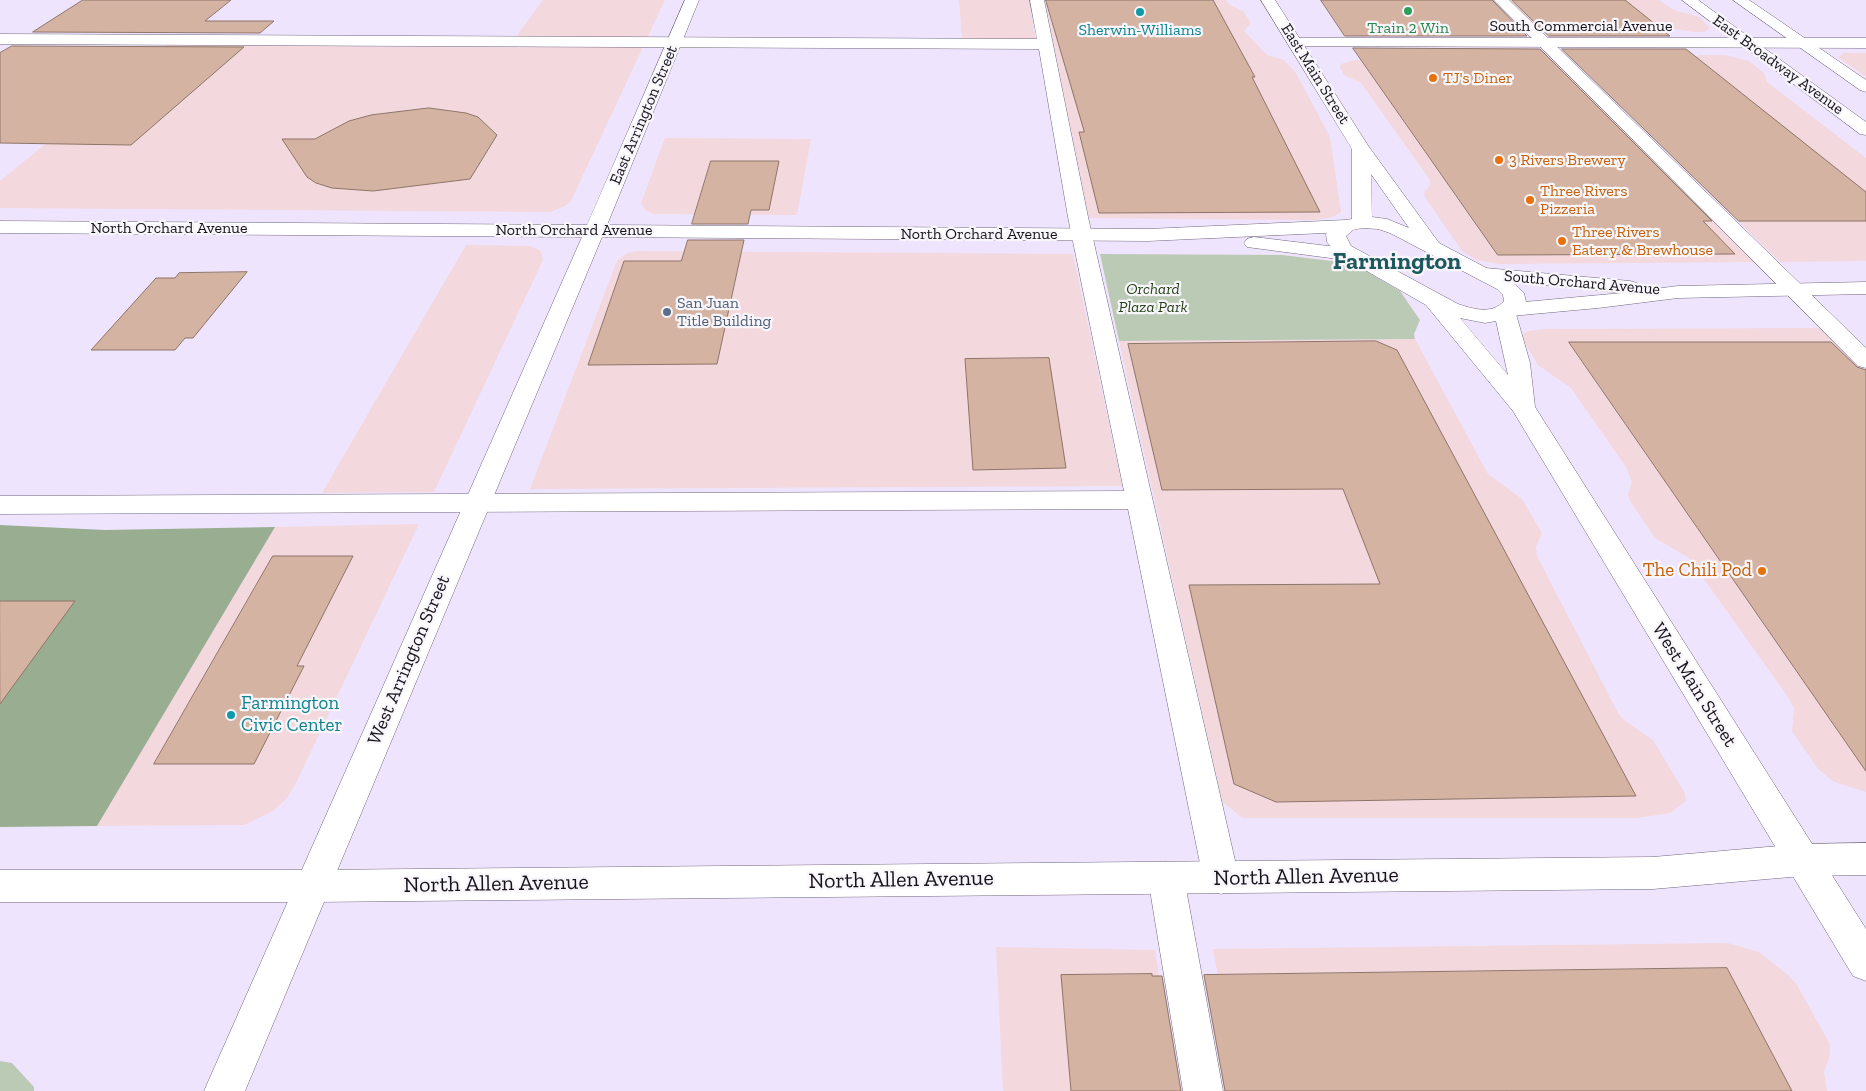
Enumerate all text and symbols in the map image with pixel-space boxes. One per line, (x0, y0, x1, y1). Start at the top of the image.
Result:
marker: Train 2 Win (1402, 5, 1414, 17)
marker: Sherwin-Williams (1134, 6, 1146, 18)
street label: East Broadway Avenue (1709, 11, 1847, 119)
street label: South Commercial Avenue (1490, 16, 1672, 36)
place label: Train 2 Win (1367, 18, 1449, 38)
place label: Sherwin-Williams (1079, 20, 1201, 40)
street label: East Main Street (1276, 20, 1354, 128)
street label: East Arrington Street (606, 43, 682, 187)
place label: TJ's Diner (1443, 68, 1512, 88)
marker: TJ's Diner (1427, 72, 1439, 84)
place label: 3 Rivers Brewery (1509, 150, 1626, 170)
marker: 3 Rivers Brewery (1493, 154, 1505, 166)
place label: Three Rivers Pizzeria (1540, 181, 1628, 219)
marker: Three Rivers Pizzeria (1524, 194, 1536, 206)
street label: North Orchard Avenue (90, 218, 248, 238)
street label: North Orchard Avenue (495, 220, 653, 240)
place label: Three Rivers Eatery & Brewhouse (1572, 222, 1713, 260)
street label: North Orchard Avenue (900, 224, 1058, 244)
marker: Three Rivers Eatery & Brewhouse (1556, 235, 1568, 247)
district label: Farmington (1333, 248, 1461, 276)
street label: South Orchard Avenue (1503, 267, 1661, 299)
park label: Orchard Plaza Park (1118, 279, 1188, 317)
place label: San Juan Title Building (677, 293, 771, 331)
marker: San Juan Title Building (661, 306, 673, 318)
place label: The Chili Pod (1643, 560, 1752, 582)
marker: The Chili Pod (1756, 565, 1768, 577)
street label: West Arrington Street (363, 572, 455, 748)
street label: West Main Street (1647, 619, 1741, 751)
place label: Farmington Civic Center (241, 693, 342, 737)
marker: Farmington Civic Center (225, 709, 237, 721)
street label: North Allen Avenue (1213, 862, 1399, 892)
street label: North Allen Avenue (808, 865, 994, 895)
street label: North Allen Avenue (403, 869, 589, 899)

